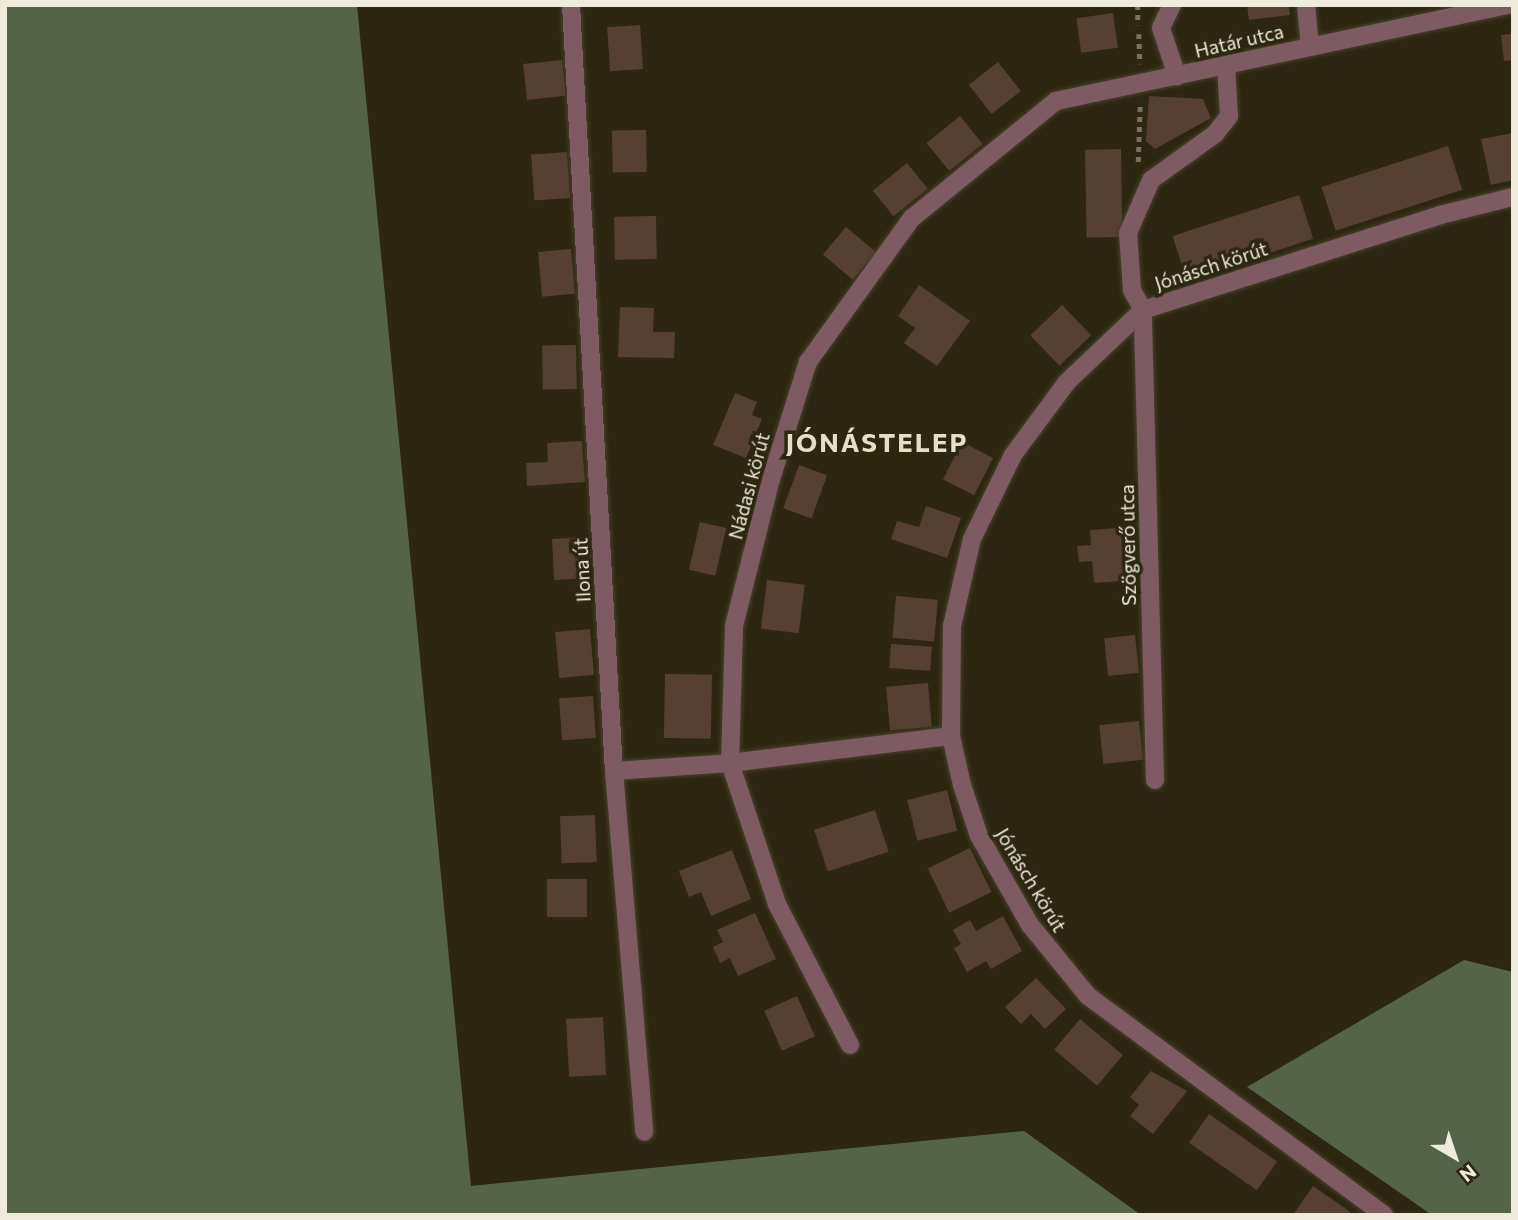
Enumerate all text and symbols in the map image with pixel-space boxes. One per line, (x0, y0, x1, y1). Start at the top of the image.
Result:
street label: Határ utca (1192, 20, 1286, 62)
street label: Jónásch körút (1152, 237, 1270, 295)
district label: JÓNÁSTELEP (787, 426, 967, 458)
street label: Nádasi körút (724, 430, 774, 542)
street label: Szögverő utca (1116, 484, 1140, 606)
street label: Ilona út (569, 537, 595, 603)
street label: Jónásch körút (991, 824, 1071, 936)
north arrow (1420, 1122, 1490, 1192)
text: N (1456, 1160, 1481, 1187)

